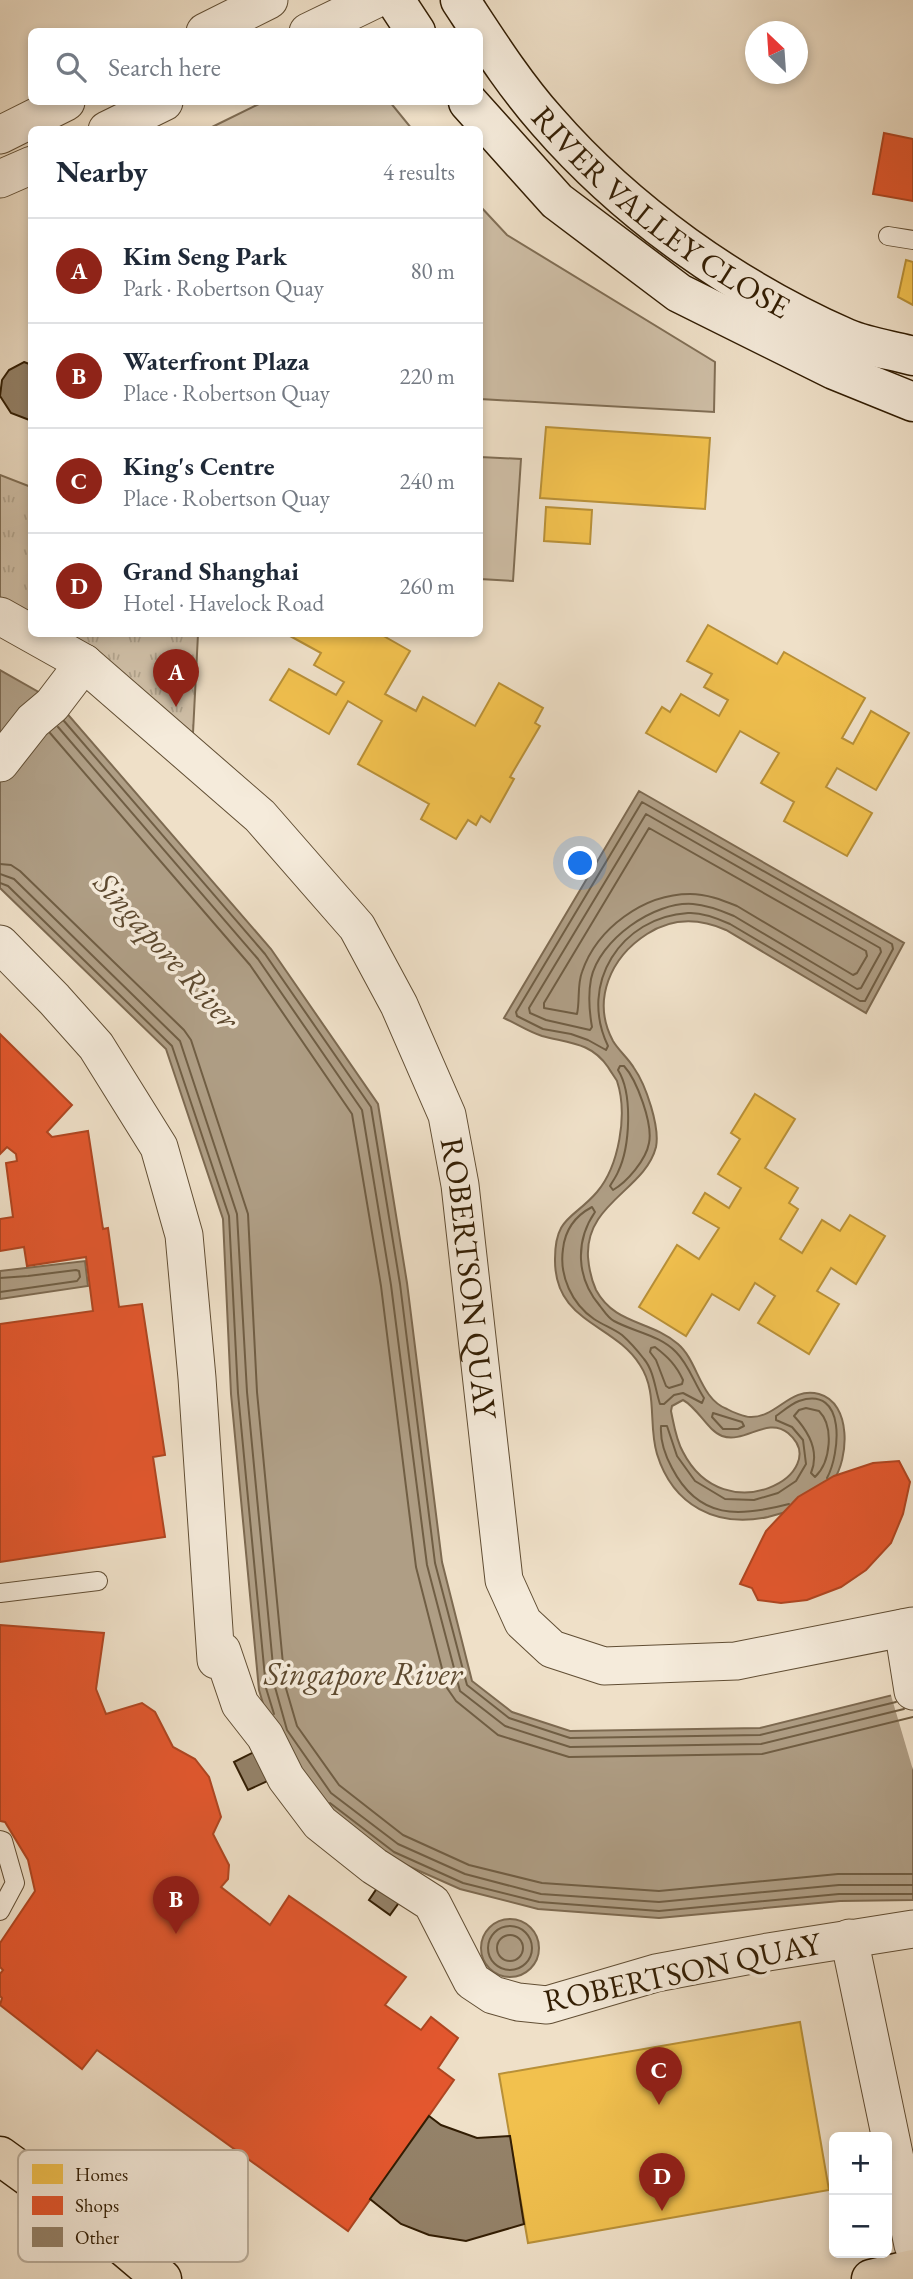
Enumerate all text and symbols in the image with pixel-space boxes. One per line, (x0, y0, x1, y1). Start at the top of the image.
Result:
north arrow (745, 21, 808, 84)
search box (28, 28, 483, 105)
icon: search (52, 48, 90, 86)
text: Search here (108, 50, 221, 84)
street label: RIVER VALLEY CLOSE (522, 97, 798, 328)
text: Nearby (56, 152, 148, 191)
text: 4 results (383, 157, 455, 187)
text: Kim Seng Park (123, 239, 287, 273)
text: A (71, 256, 87, 286)
text: 80 m (410, 256, 455, 286)
text: Park · Robertson Quay (123, 273, 324, 303)
text: Waterfront Plaza (123, 344, 309, 378)
text: B (72, 361, 86, 391)
text: 220 m (399, 361, 455, 391)
text: Place · Robertson Quay (123, 378, 330, 408)
text: King's Centre (123, 449, 275, 483)
text: C (71, 466, 87, 496)
text: 240 m (399, 466, 455, 496)
text: Place · Robertson Quay (123, 483, 330, 513)
text: Grand Shanghai (123, 554, 299, 588)
text: D (70, 571, 88, 601)
text: 260 m (399, 571, 455, 601)
text: Hotel · Havelock Road (123, 588, 324, 618)
pin: A (153, 649, 199, 707)
your location (563, 846, 597, 880)
water label: Singapore River (84, 861, 250, 1039)
street label: ROBERTSON QUAY (431, 1134, 507, 1422)
water label: Singapore River (263, 1652, 463, 1695)
pin: B (153, 1876, 199, 1934)
street label: ROBERTSON QUAY (540, 1922, 826, 2022)
pin: C (636, 2047, 682, 2105)
map controls (829, 2132, 892, 2258)
button: + (829, 2132, 892, 2195)
legend (18, 2150, 248, 2262)
pin: D (639, 2153, 685, 2211)
text: Homes (75, 2162, 128, 2187)
text: Shops (75, 2193, 119, 2218)
button: − (829, 2195, 892, 2258)
text: Other (75, 2225, 120, 2250)

